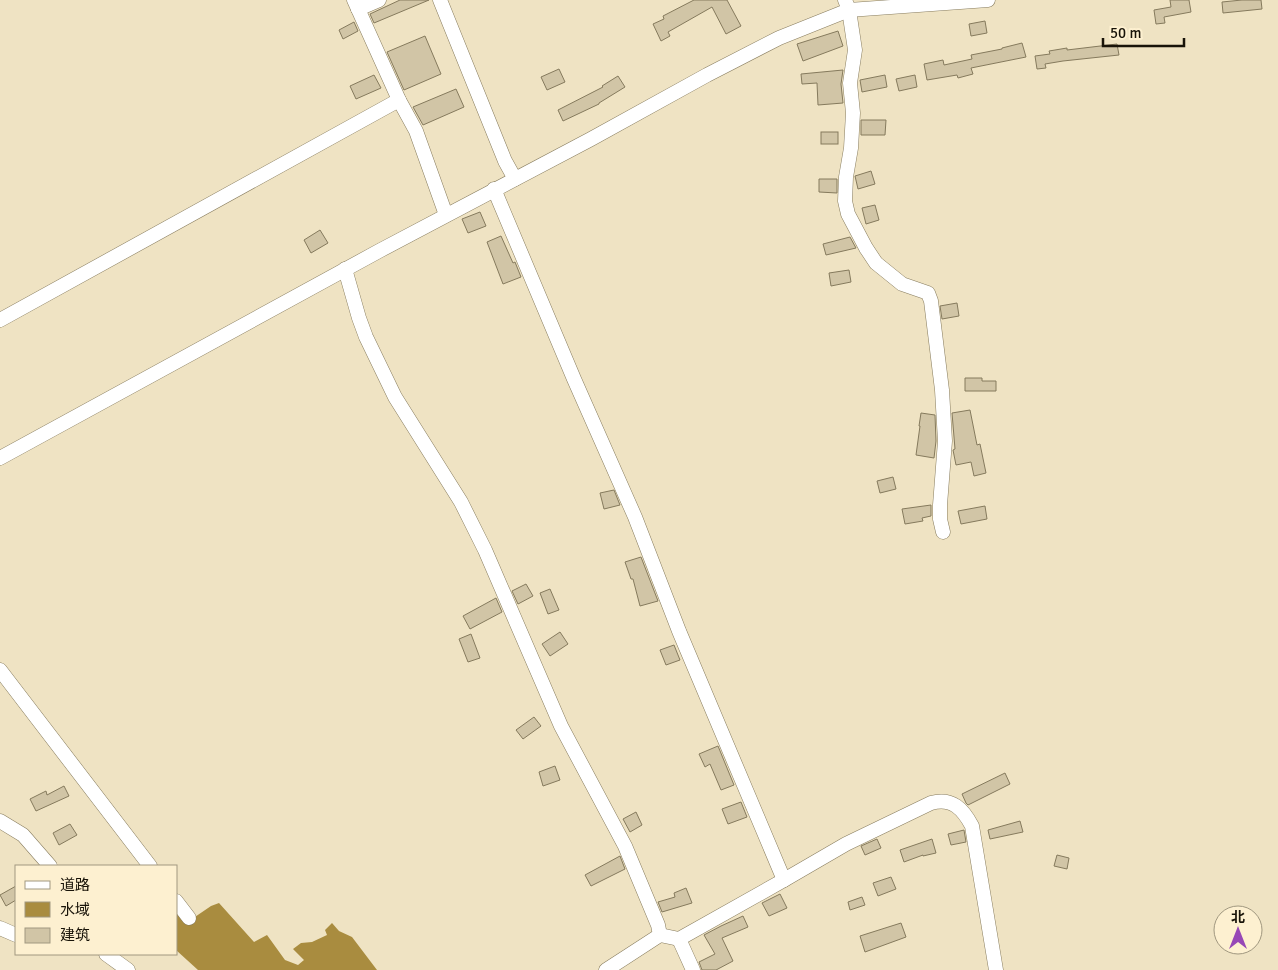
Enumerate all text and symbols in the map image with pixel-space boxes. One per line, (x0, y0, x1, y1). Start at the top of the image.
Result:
scale bar (1103, 15, 1184, 47)
text: 50 m (1110, 24, 1141, 42)
legend (15, 865, 178, 955)
text: 道路 (60, 876, 90, 894)
text: 水域 (60, 901, 90, 919)
north arrow (1213, 905, 1263, 955)
text: 北 (1231, 909, 1245, 926)
text: 建筑 (60, 926, 90, 944)

